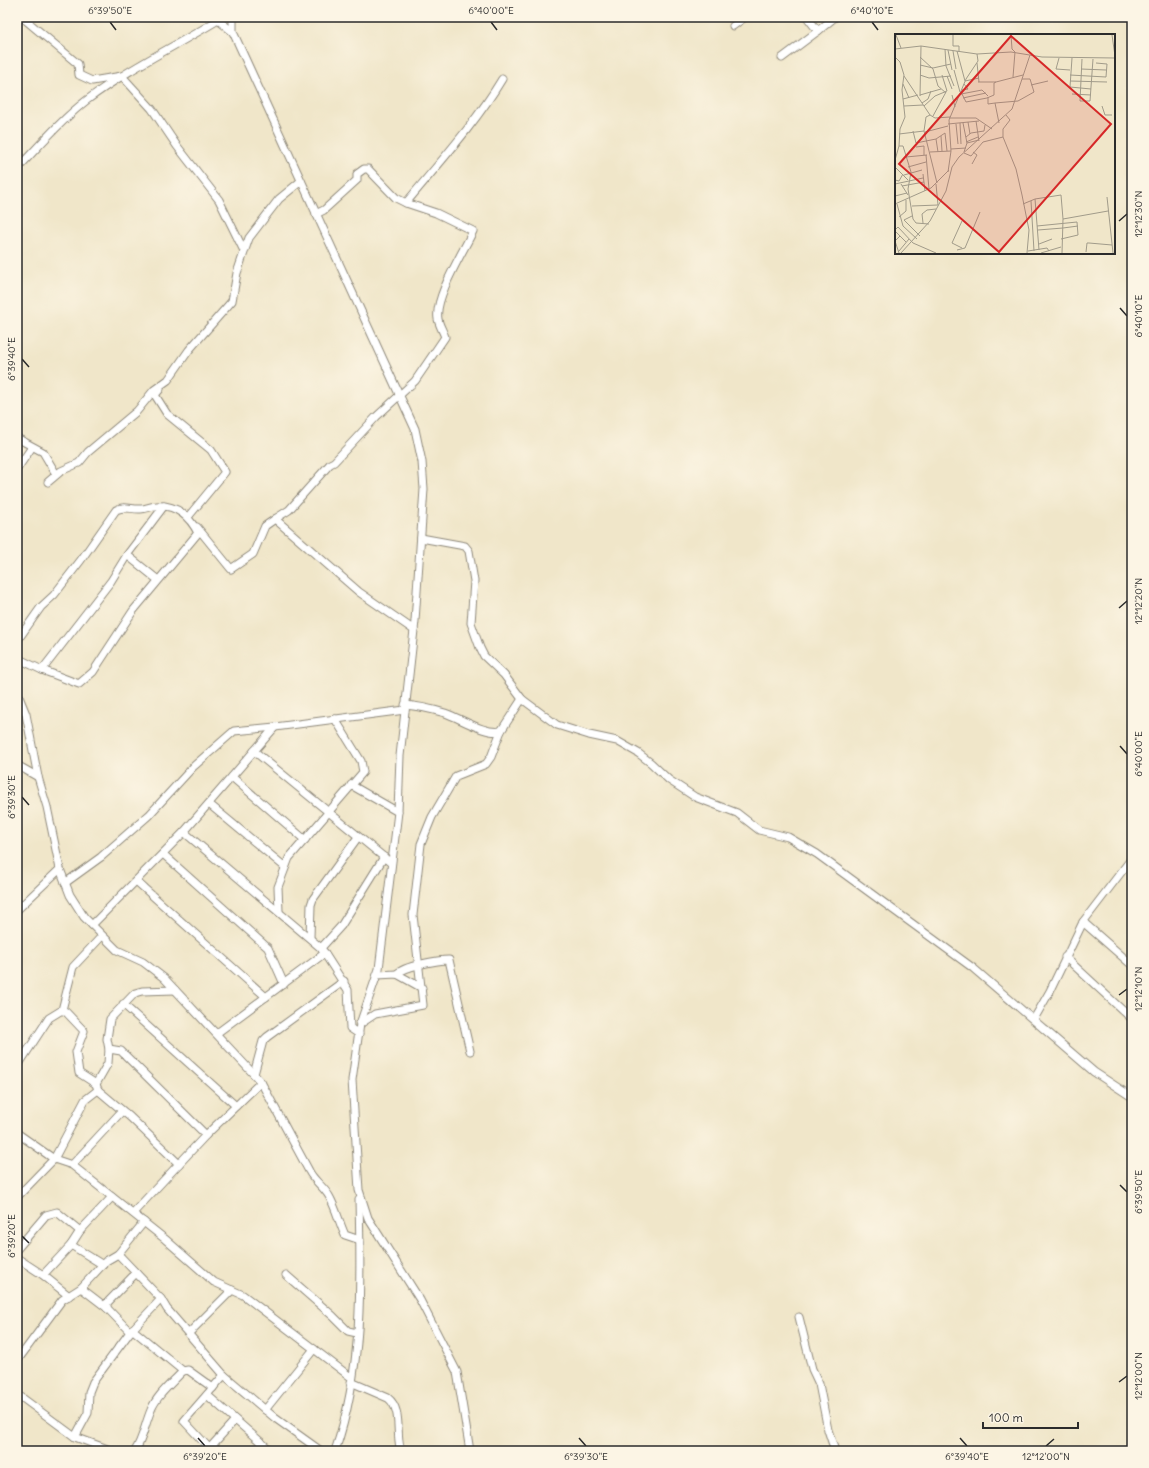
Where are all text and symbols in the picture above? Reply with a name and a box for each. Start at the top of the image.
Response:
text: 6°39'50"E [88,4,132,17]
text: 6°40'00"E [468,4,514,17]
text: 6°40'10"E [851,4,894,17]
inset map [895,34,1115,254]
text: 12°12'30"N [1132,191,1145,237]
text: 6°40'10"E [1132,294,1145,338]
text: 6°39'40"E [5,337,18,381]
text: 12°12'20"N [1132,578,1145,624]
text: 6°40'00"E [1132,731,1145,777]
text: 6°39'30"E [5,775,18,819]
text: 12°12'10"N [1132,966,1145,1012]
text: 6°39'50"E [1132,1170,1145,1214]
text: 6°39'20"E [5,1214,18,1258]
text: 12°12'00"N [1132,1352,1145,1400]
scale bar [983,1404,1078,1430]
text: 100 m [989,1410,1023,1425]
text: 6°39'20"E [183,1450,227,1463]
text: 6°39'30"E [564,1450,608,1463]
text: 6°39'40"E [945,1450,989,1463]
text: 12°12'00"N [1022,1450,1070,1463]

